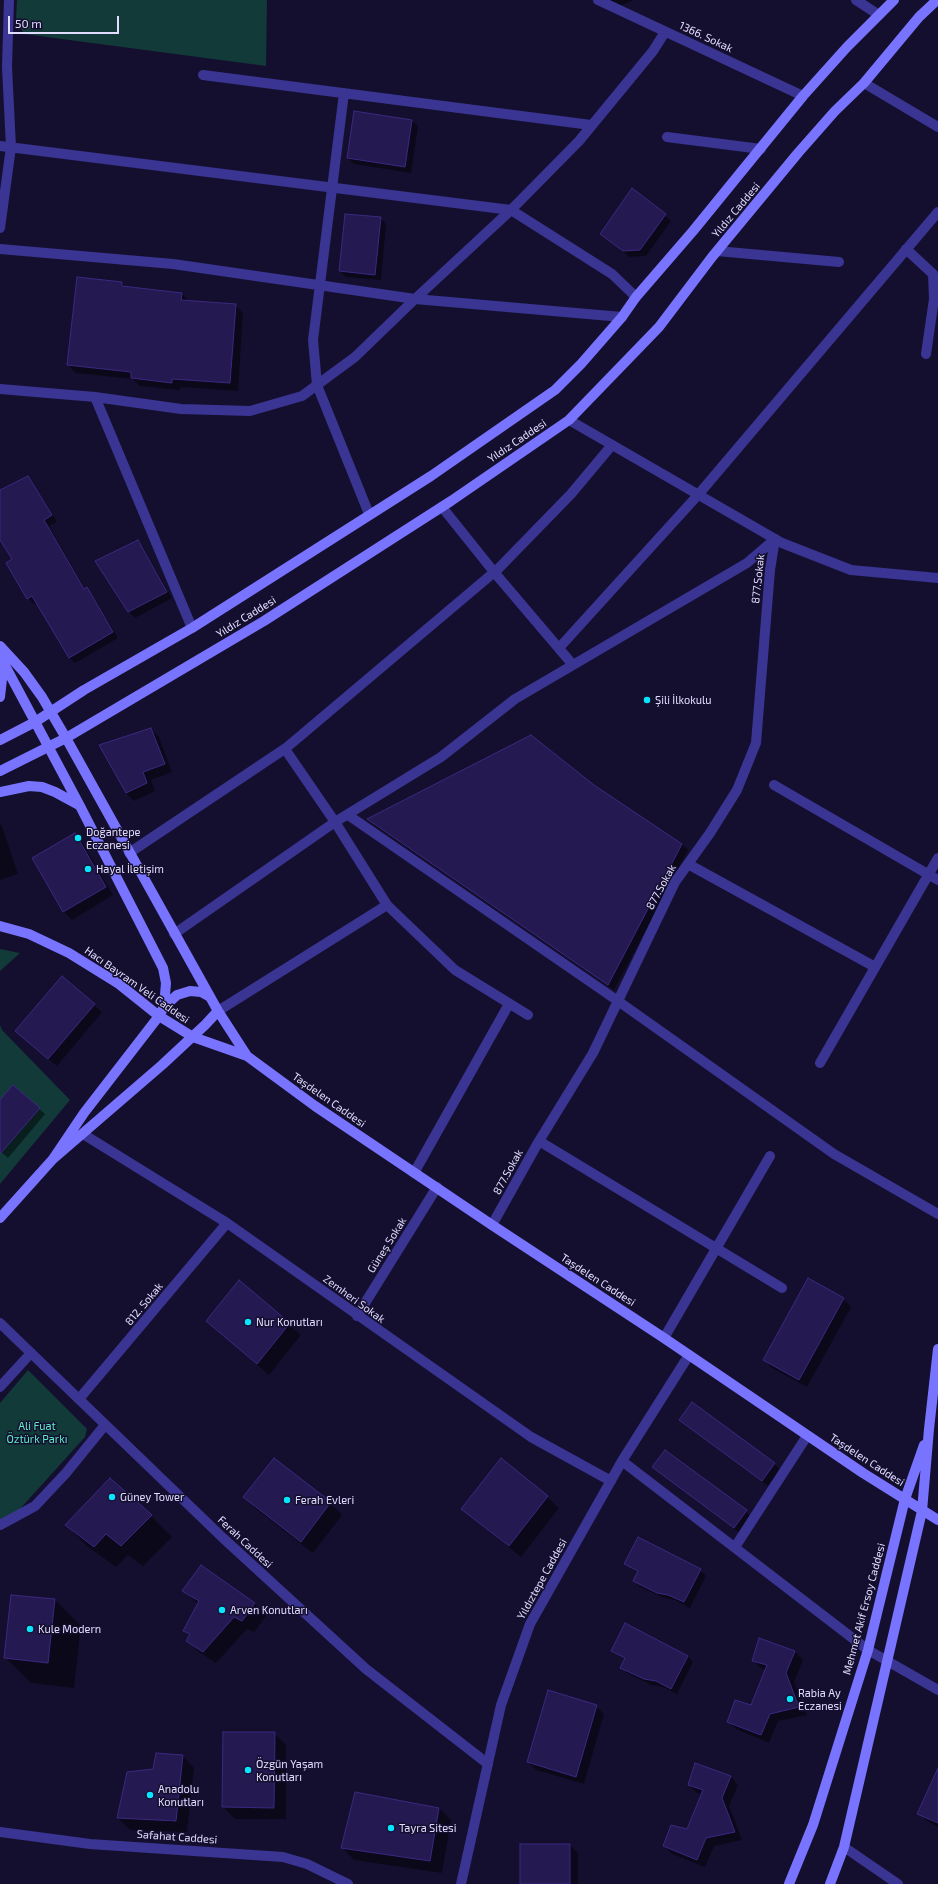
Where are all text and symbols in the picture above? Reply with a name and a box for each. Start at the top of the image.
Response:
scale bar [10,8,121,34]
text: 50 m [15,16,42,30]
street label: 1366. Sokak [677,19,735,55]
street label: Yıldız Caddesi [709,180,763,240]
street label: Yıldız Caddesi [485,417,549,465]
street label: 877.Sokak [749,554,767,604]
street label: Yıldız Caddesi [214,593,278,641]
place label: Şili İlkokulu [655,693,712,707]
marker: Şili İlkokulu [642,695,652,705]
place label: Doğantepe Eczanesi [86,825,140,851]
marker: Doğantepe Eczanesi [73,833,83,843]
place label: Hayal İletişim [96,862,164,876]
street label: 877.Sokak [643,862,679,912]
marker: Hayal İletişim [83,864,93,874]
street label: Hacı Bayram Veli Caddesi [82,944,192,1026]
street label: Taşdelen Caddesi [290,1070,368,1130]
street label: 877.Sokak [490,1147,526,1197]
street label: Güneş Sokak [365,1215,409,1275]
street label: Taşdelen Caddesi [558,1251,638,1309]
street label: Zemheri Sokak [320,1272,388,1326]
street label: 812. Sokak [122,1280,166,1328]
place label: Nur Konutları [256,1315,323,1329]
marker: Nur Konutları [243,1317,253,1327]
park label: Ali Fuat Öztürk Parkı [6,1419,68,1445]
street label: Taşdelen Caddesi [827,1431,907,1489]
place label: Güney Tower [120,1490,184,1504]
marker: Güney Tower [107,1492,117,1502]
place label: Ferah Evleri [295,1493,354,1507]
marker: Ferah Evleri [282,1495,292,1505]
street label: Ferah Caddesi [215,1513,275,1571]
street label: Yıldıztepe Caddesi [514,1536,570,1622]
street label: Mehmet Akif Ersoy Caddesi [840,1542,888,1676]
place label: Arven Konutları [230,1603,308,1617]
marker: Arven Konutları [217,1605,227,1615]
place label: Kule Modern [38,1622,101,1636]
marker: Kule Modern [25,1624,35,1634]
place label: Rabia Ay Eczanesi [798,1686,842,1712]
marker: Rabia Ay Eczanesi [785,1694,795,1704]
place label: Özgün Yaşam Konutları [256,1757,323,1783]
marker: Özgün Yaşam Konutları [243,1765,253,1775]
place label: Anadolu Konutları [158,1782,204,1808]
marker: Anadolu Konutları [145,1790,155,1800]
place label: Tayra Sitesi [399,1821,456,1835]
marker: Tayra Sitesi [386,1823,396,1833]
street label: Safahat Caddesi [136,1828,218,1846]

